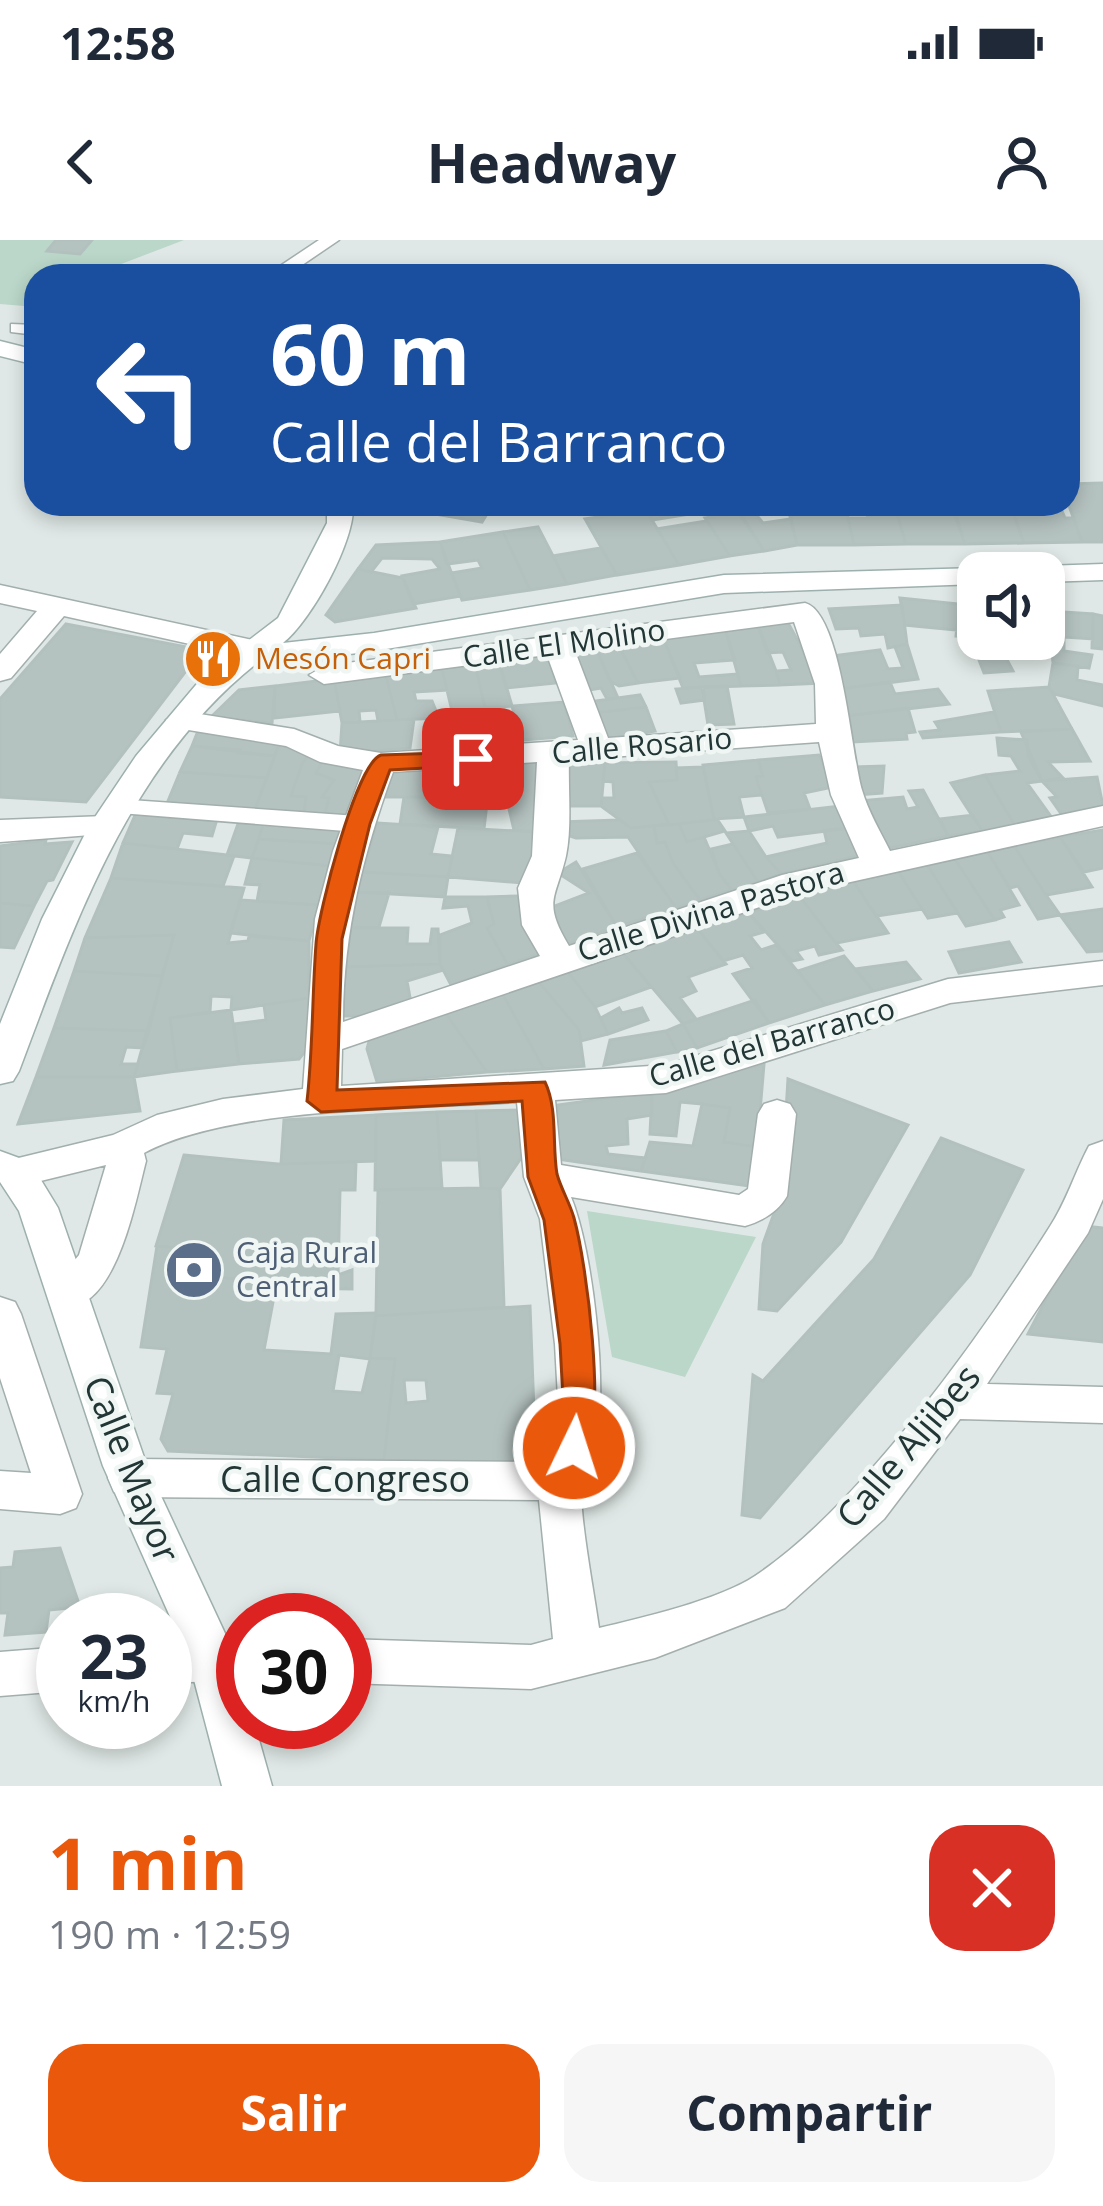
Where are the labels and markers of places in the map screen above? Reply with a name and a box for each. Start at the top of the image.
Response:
restaurant icon: Mesón Capri [182,628,244,690]
place label: Mesón Capri [255,637,431,678]
pin [422,708,524,810]
place label: Caja Rural Central [236,1231,377,1306]
bank icon: Caja Rural Central [163,1239,225,1301]

